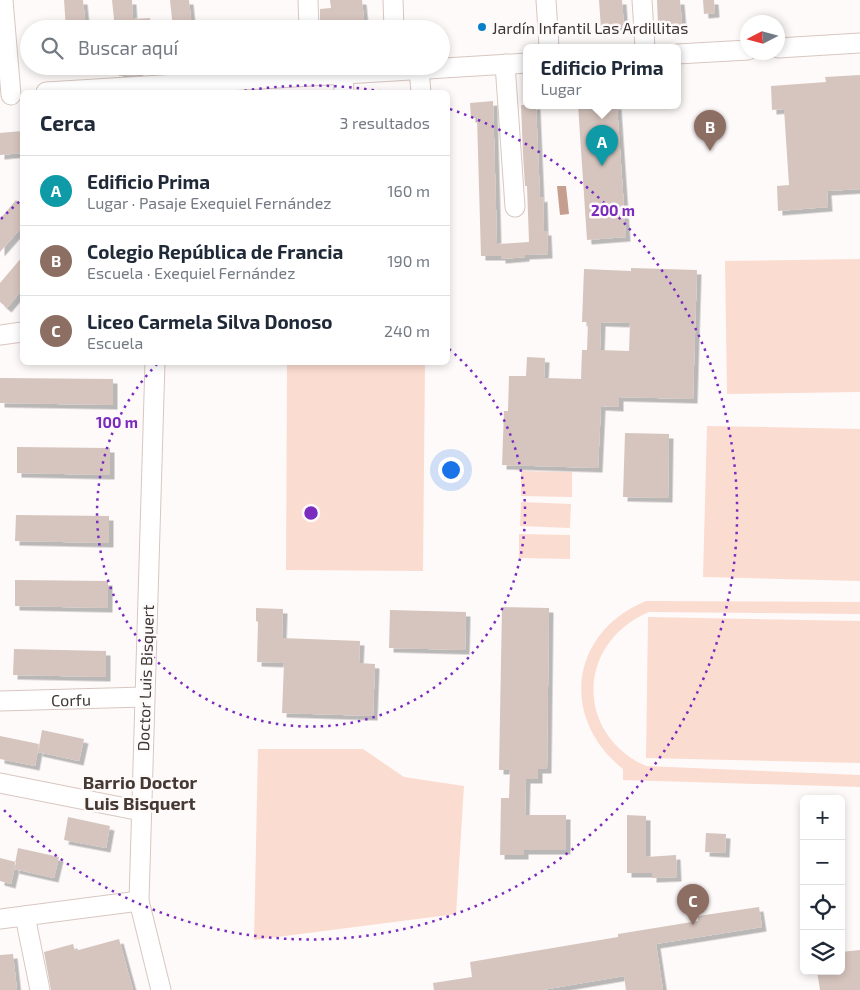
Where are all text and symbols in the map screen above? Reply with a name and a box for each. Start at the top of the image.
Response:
north arrow [740,15,785,60]
place label: Jardín Infantil Las Ardillitas [492,18,688,37]
search box [20,20,450,75]
marker: Jardín Infantil Las Ardillitas [476,21,488,33]
icon: search [38,34,66,62]
text: Buscar aquí [78,36,178,59]
popup [523,44,681,109]
text: Edificio Prima [540,56,664,79]
text: Lugar [540,79,582,98]
text: Cerca [40,110,96,135]
pin: B [694,110,726,151]
text: 3 resultados [340,113,430,132]
pin: A [586,125,618,166]
text: Edificio Prima [87,170,210,193]
text: A [51,181,61,200]
text: 160 m [387,181,430,200]
text: Lugar · Pasaje Exequiel Fernández [87,193,331,212]
text: 200 m [591,201,635,219]
text: Colegio República de Francia [87,240,343,263]
text: B [51,251,61,270]
text: 190 m [387,251,430,270]
text: Escuela · Exequiel Fernández [87,263,295,282]
text: Liceo Carmela Silva Donoso [87,310,333,333]
text: C [51,321,61,340]
text: 240 m [384,321,430,340]
text: Escuela [87,333,143,352]
text: 100 m [96,413,138,431]
your location [438,457,464,483]
centre of rings [302,504,320,522]
street label: Doctor Luis Bisquert [133,604,157,752]
street label: Corfu [51,689,91,709]
district label: Barrio Doctor Luis Bisquert [83,771,198,814]
map controls [800,795,845,975]
button: + [800,795,845,840]
button: − [800,840,845,885]
pin: C [677,884,709,925]
button: locate [800,885,845,930]
button: layers [800,930,845,975]

